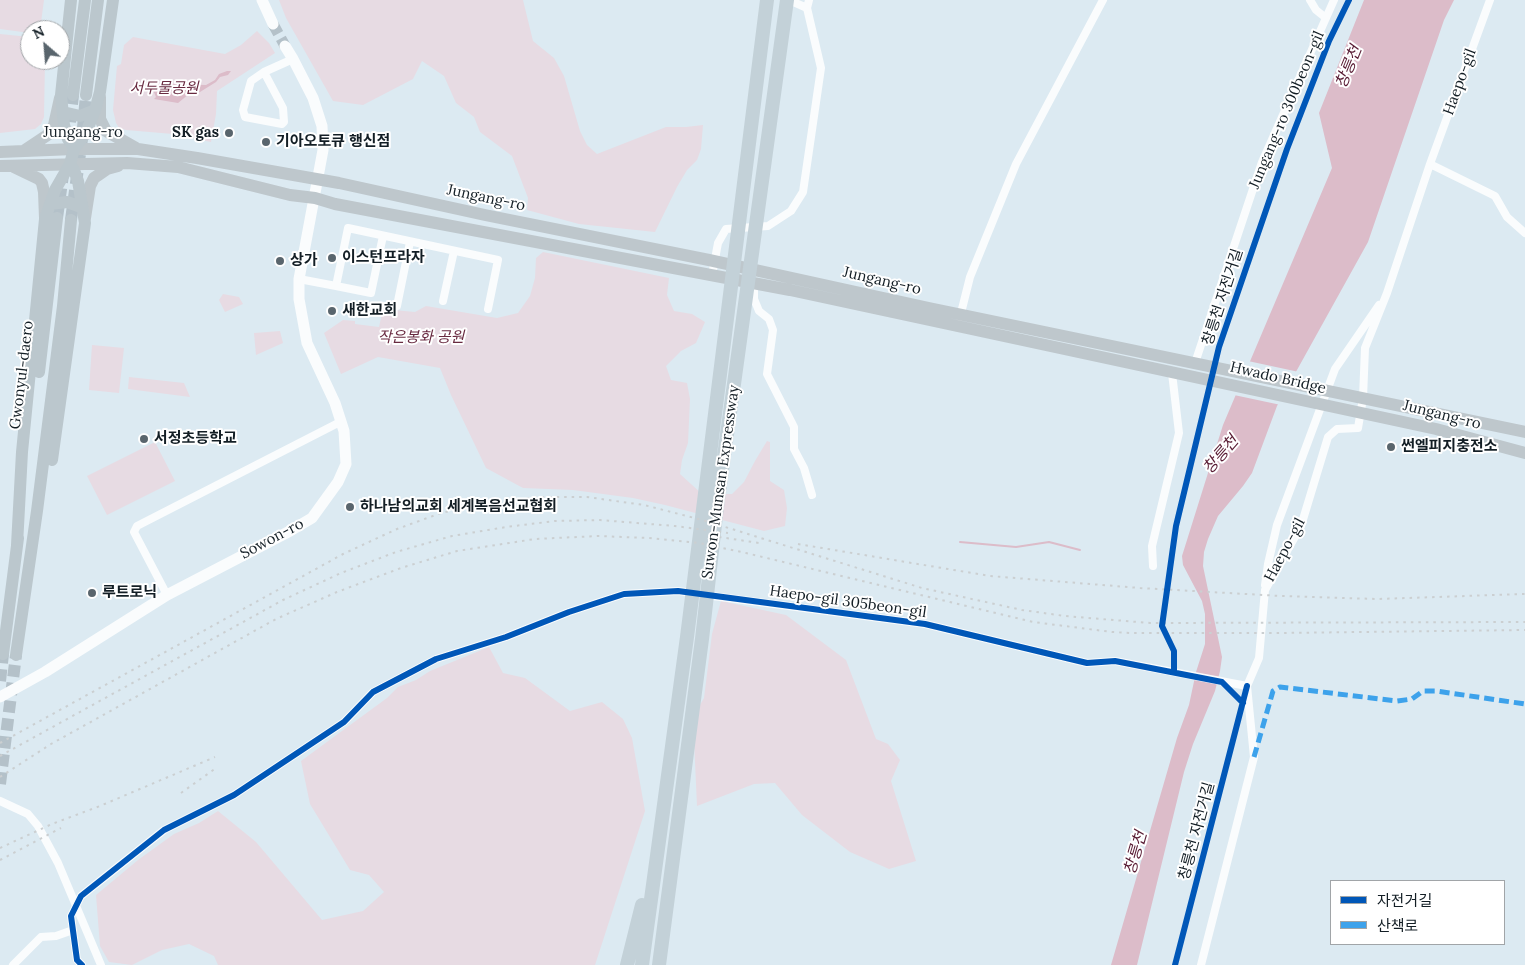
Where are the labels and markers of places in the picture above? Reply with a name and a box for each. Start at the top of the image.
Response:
place label: SK gas [172,124,219,142]
marker: SK gas [223,127,235,139]
place label: 기아오토큐 행신점 [276,133,390,151]
marker: 기아오토큐 행신점 [260,136,272,148]
place label: 이스턴프라자 [342,249,425,267]
place label: 상가 [290,252,318,270]
marker: 이스턴프라자 [326,252,338,264]
marker: 상가 [274,255,286,267]
place label: 새한교회 [342,302,397,320]
marker: 새한교회 [326,305,338,317]
place label: 서정초등학교 [154,430,237,448]
marker: 서정초등학교 [138,433,150,445]
place label: 썬엘피지충전소 [1401,438,1498,456]
marker: 썬엘피지충전소 [1385,441,1397,453]
place label: 하나남의교회 세계복음선교협회 [360,498,557,516]
marker: 하나남의교회 세계복음선교협회 [344,501,356,513]
place label: 루트로닉 [102,584,157,602]
marker: 루트로닉 [86,587,98,599]

